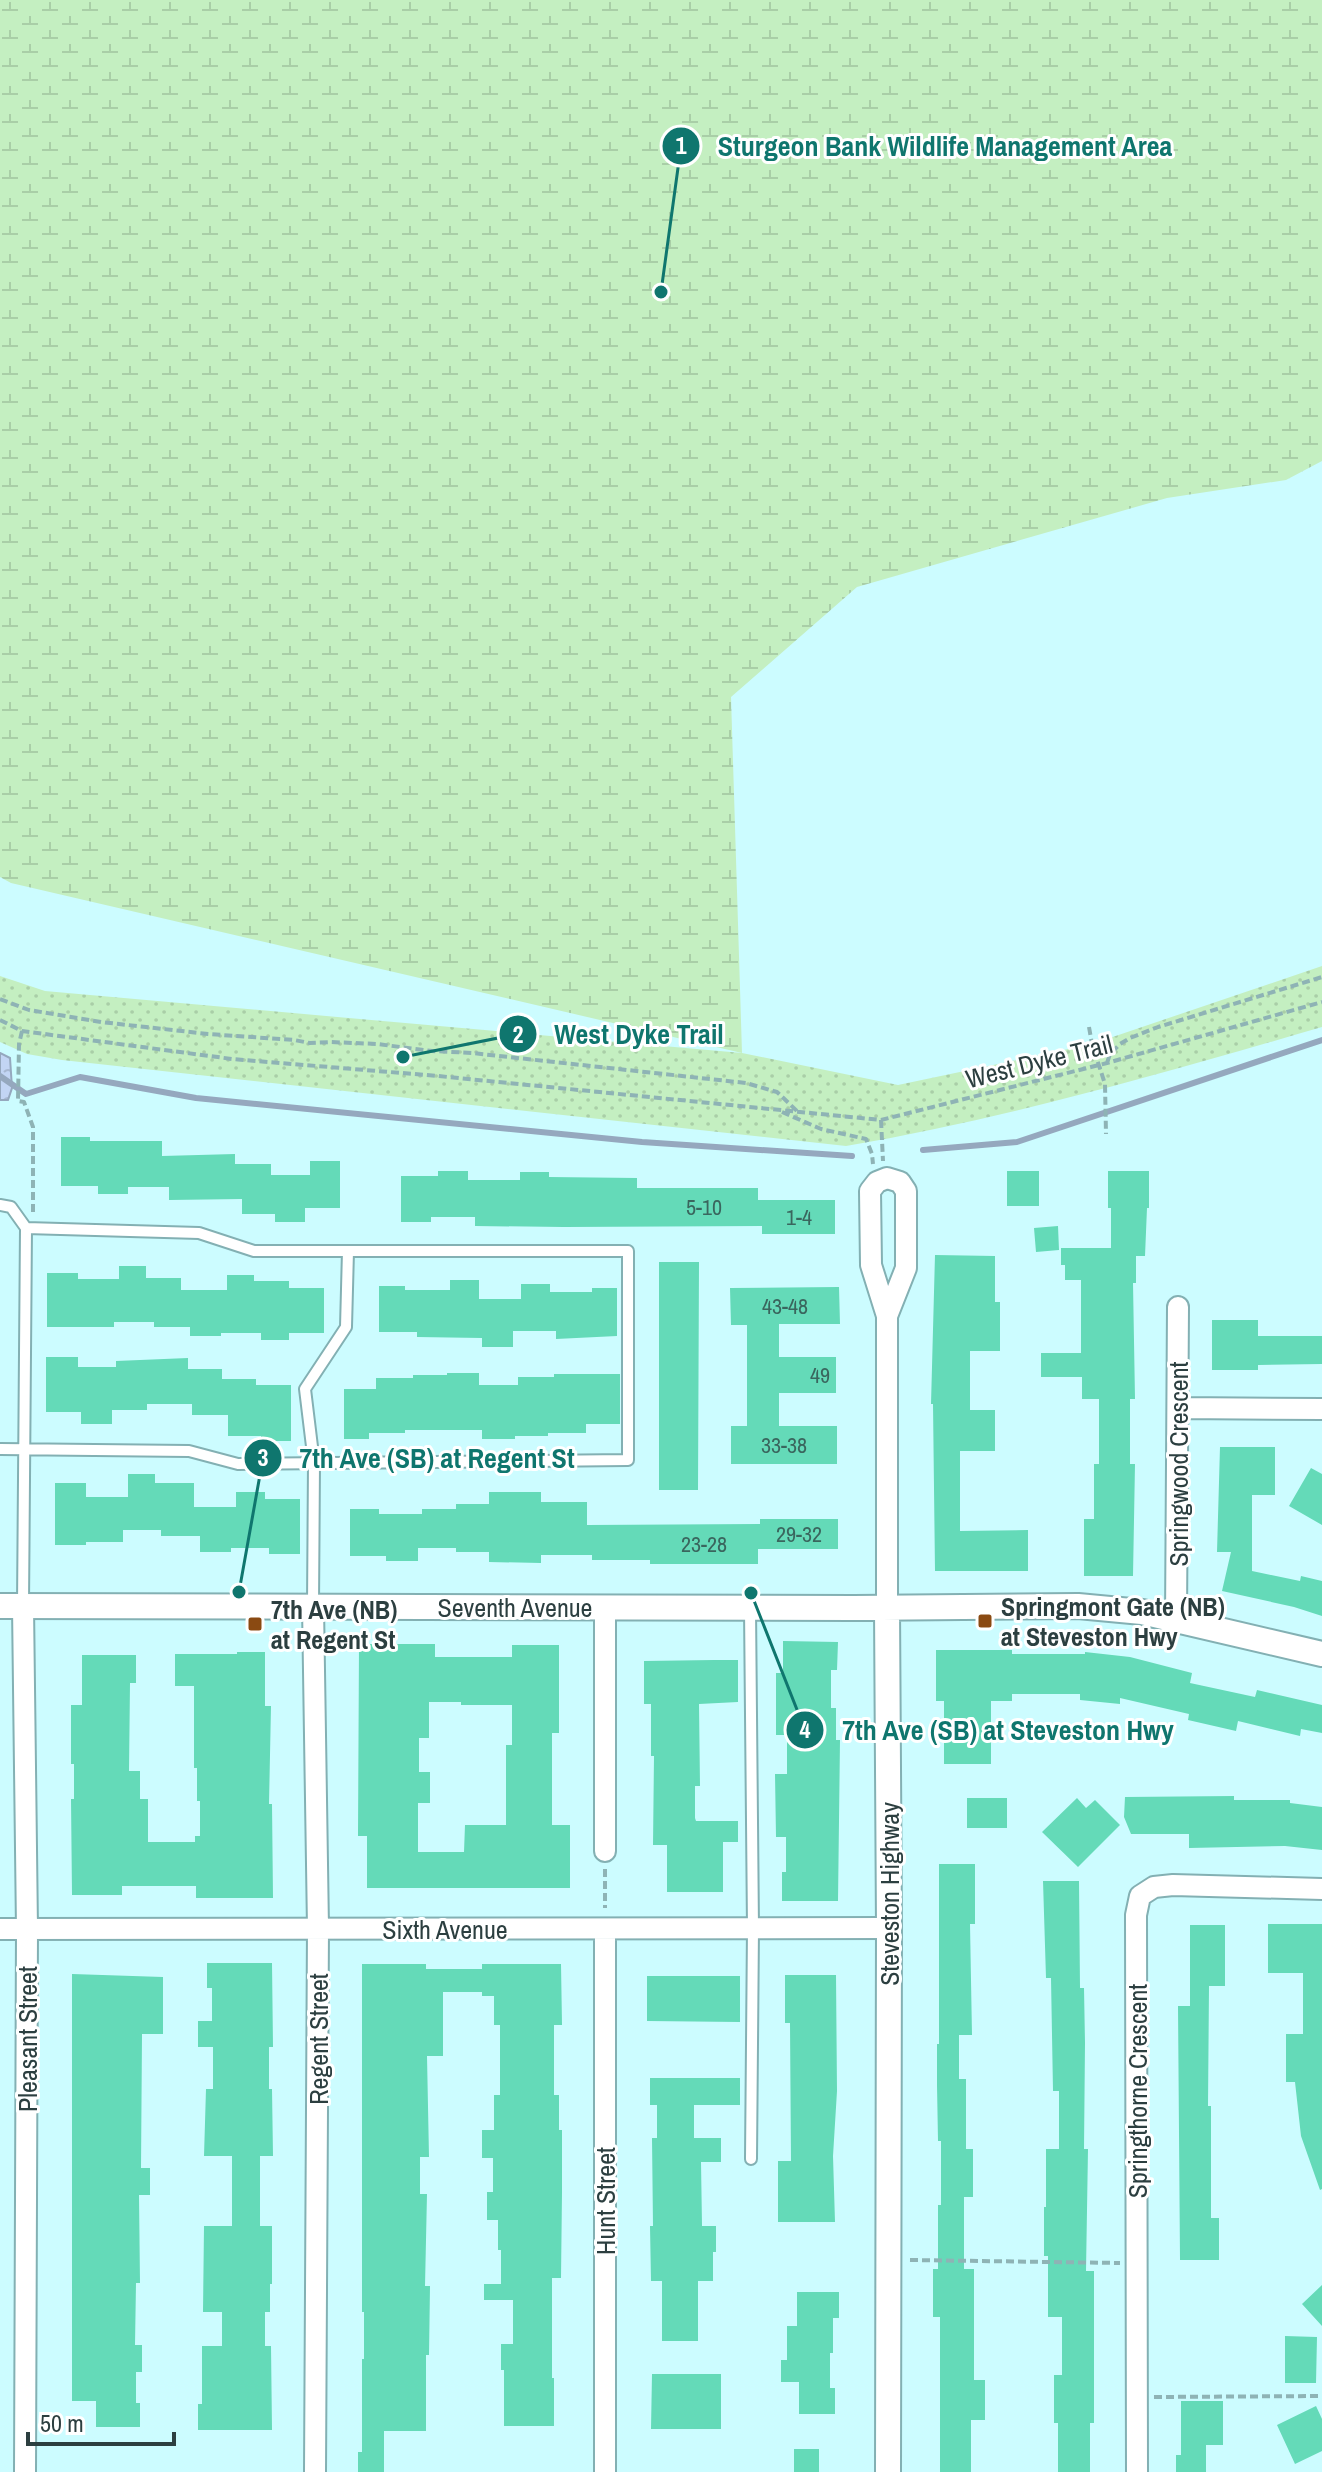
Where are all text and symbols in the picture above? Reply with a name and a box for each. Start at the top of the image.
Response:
callout: Sturgeon Bank Wildlife Management Area [661,120,1188,172]
text: Sturgeon Bank Wildlife Management Area [718,127,1172,165]
text: 1 [676,129,687,161]
callout: West Dyke Trail [498,1008,739,1060]
text: West Dyke Trail [554,1015,724,1053]
text: 2 [513,1018,524,1050]
street label: West Dyke Trail [962,1026,1116,1096]
house number: 5-10 [686,1192,722,1222]
house number: 1-4 [786,1202,812,1232]
house number: 43-48 [762,1291,808,1321]
house number: 49 [810,1360,830,1390]
street label: Springwood Crescent [1161,1361,1196,1567]
house number: 33-38 [761,1430,807,1460]
callout: 7th Ave (SB) at Regent St [243,1432,591,1484]
text: 7th Ave (SB) at Regent St [299,1439,575,1477]
text: 3 [258,1441,269,1473]
house number: 29-32 [776,1519,822,1549]
house number: 23-28 [681,1529,727,1559]
place label: Springmont Gate (NB) at Steveston Hwy [1001,1589,1225,1654]
street label: Seventh Avenue [438,1590,592,1625]
place label: 7th Ave (NB) at Regent St [271,1592,397,1657]
marker: Springmont Gate (NB) at Steveston Hwy [976,1612,994,1630]
marker: 7th Ave (NB) at Regent St [246,1615,264,1633]
callout: 7th Ave (SB) at Steveston Hwy [785,1704,1190,1756]
text: 7th Ave (SB) at Steveston Hwy [842,1711,1174,1749]
text: 4 [800,1713,811,1745]
street label: Steveston Highway [872,1802,907,1986]
street label: Sixth Avenue [382,1912,508,1947]
street label: Pleasant Street [10,1966,45,2112]
street label: Regent Street [301,1973,336,2105]
street label: Springthorne Crescent [1120,1984,1155,2198]
street label: Hunt Street [588,2147,623,2255]
scale bar [28,2396,174,2446]
text: 50 m [40,2407,84,2439]

